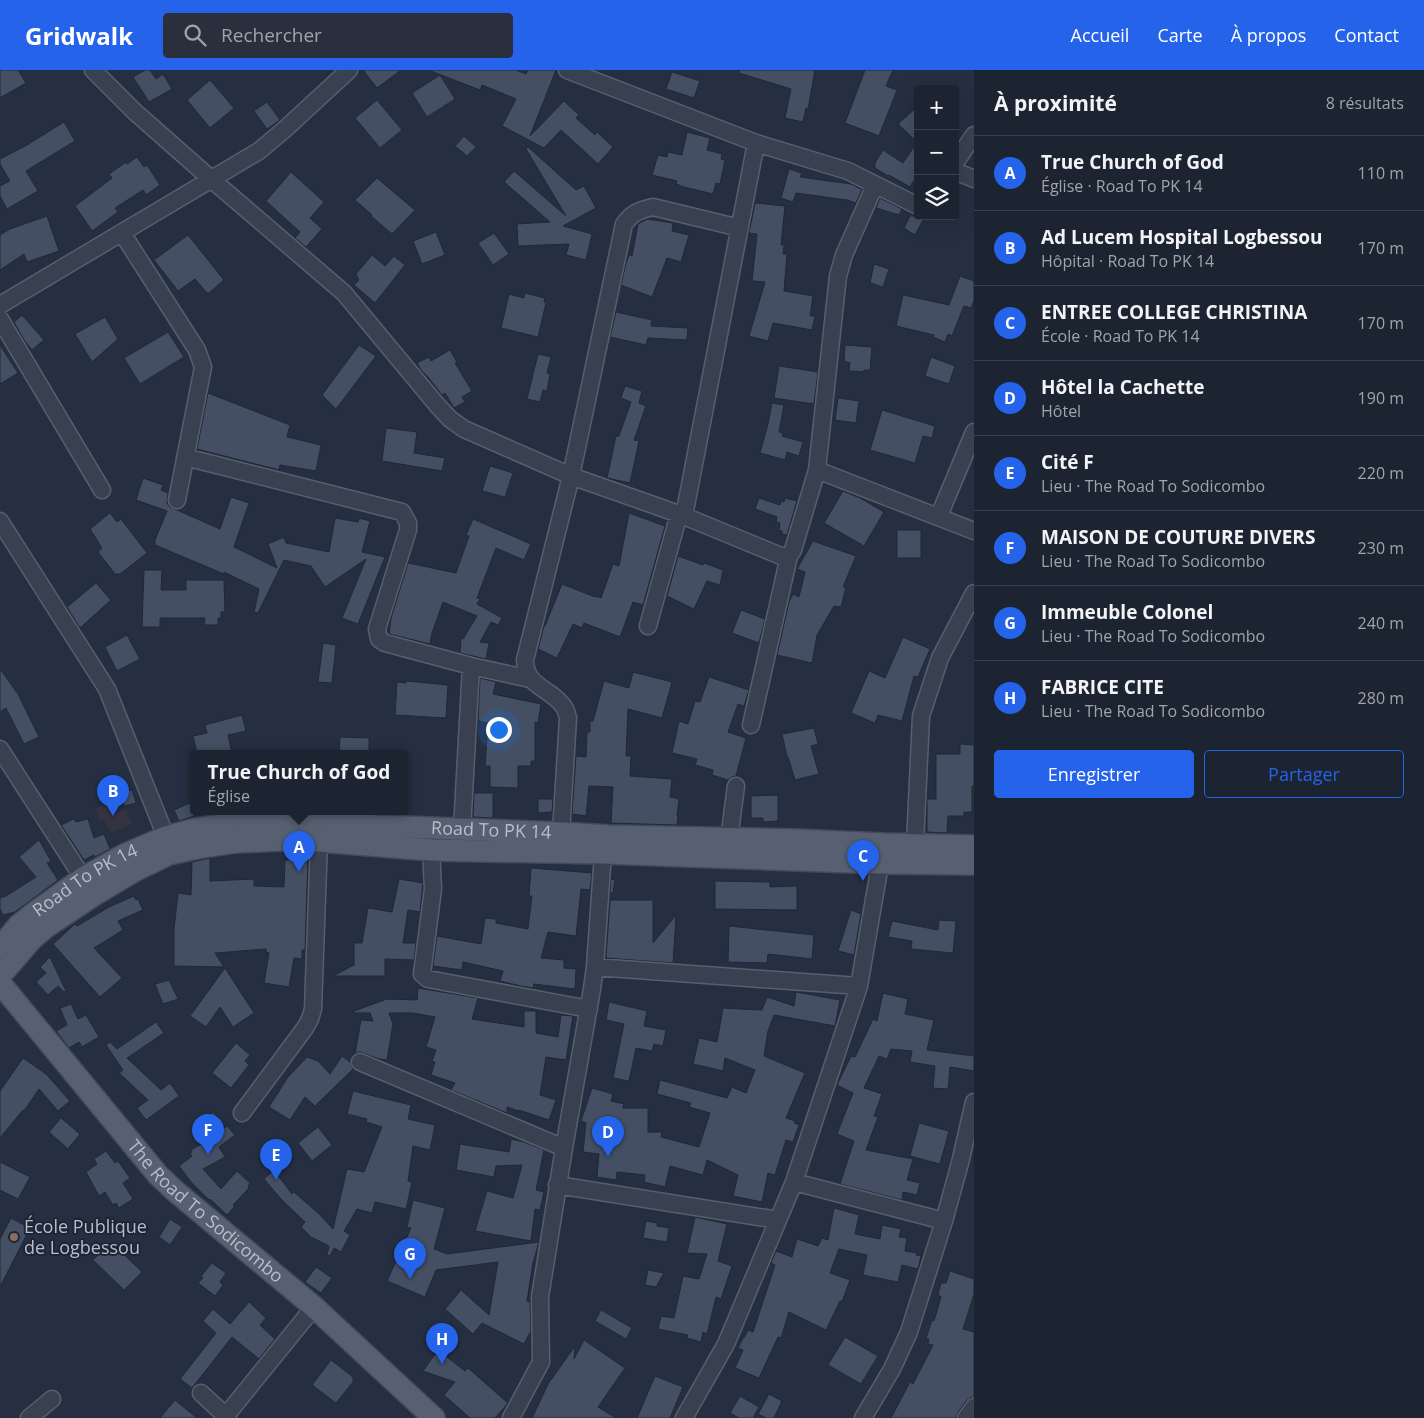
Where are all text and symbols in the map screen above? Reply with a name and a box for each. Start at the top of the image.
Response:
search box [163,13,513,58]
text: Gridwalk [25,19,133,52]
icon: search [181,21,209,49]
text: Rechercher [221,22,322,48]
text: Accueil [1071,23,1129,47]
text: Carte [1157,23,1203,47]
text: À propos [1231,23,1306,47]
text: Contact [1334,23,1399,47]
map controls [914,85,959,220]
button: + [914,85,959,130]
text: À proximité [994,89,1117,117]
text: 8 résultats [1326,92,1404,114]
button: − [914,130,959,175]
text: True Church of God [1041,149,1224,175]
text: A [1004,162,1016,184]
text: 110 m [1358,162,1404,184]
button: layers [914,175,959,220]
text: Église · Road To PK 14 [1041,175,1203,197]
text: Ad Lucem Hospital Logbessou [1041,224,1323,250]
text: B [1005,237,1015,259]
text: 170 m [1358,237,1404,259]
text: Hôpital · Road To PK 14 [1041,250,1214,272]
text: ENTREE COLLEGE CHRISTINA [1041,299,1307,325]
text: C [1005,312,1015,334]
text: 170 m [1358,312,1404,334]
text: École · Road To PK 14 [1041,325,1200,347]
text: Hôtel la Cachette [1041,374,1205,400]
text: D [1004,387,1016,409]
text: 190 m [1358,387,1404,409]
text: Hôtel [1041,400,1081,422]
text: Cité F [1041,449,1094,475]
text: E [1006,462,1014,484]
text: 220 m [1358,462,1404,484]
text: Lieu · The Road To Sodicombo [1041,475,1265,497]
text: MAISON DE COUTURE DIVERS [1041,524,1315,550]
text: F [1006,537,1014,559]
text: 230 m [1358,537,1404,559]
text: Lieu · The Road To Sodicombo [1041,550,1265,572]
text: Immeuble Colonel [1041,599,1213,625]
text: G [1004,612,1016,634]
text: 240 m [1358,612,1404,634]
text: Lieu · The Road To Sodicombo [1041,625,1265,647]
text: FABRICE CITE [1041,674,1164,700]
text: H [1004,687,1016,709]
text: 280 m [1358,687,1404,709]
text: Lieu · The Road To Sodicombo [1041,700,1265,722]
your location [486,717,512,743]
popup [190,750,408,815]
button: Enregistrer [994,750,1194,798]
button: Partager [1204,750,1404,798]
text: True Church of God [208,759,390,785]
pin: B [97,775,129,816]
text: Église [208,785,250,807]
street label: Road To PK 14 [431,815,552,844]
pin: A [283,831,315,872]
street label: Road To PK 14 [27,837,141,921]
pin: C [847,840,879,881]
pin: F [192,1114,224,1155]
pin: D [592,1116,624,1157]
street label: The Road To Sodicombo [123,1134,289,1288]
pin: E [260,1139,292,1180]
place label: École Publique de Logbessou [24,1214,147,1259]
marker: École Publique de Logbessou [8,1231,20,1243]
pin: G [394,1238,426,1279]
pin: H [426,1323,458,1364]

